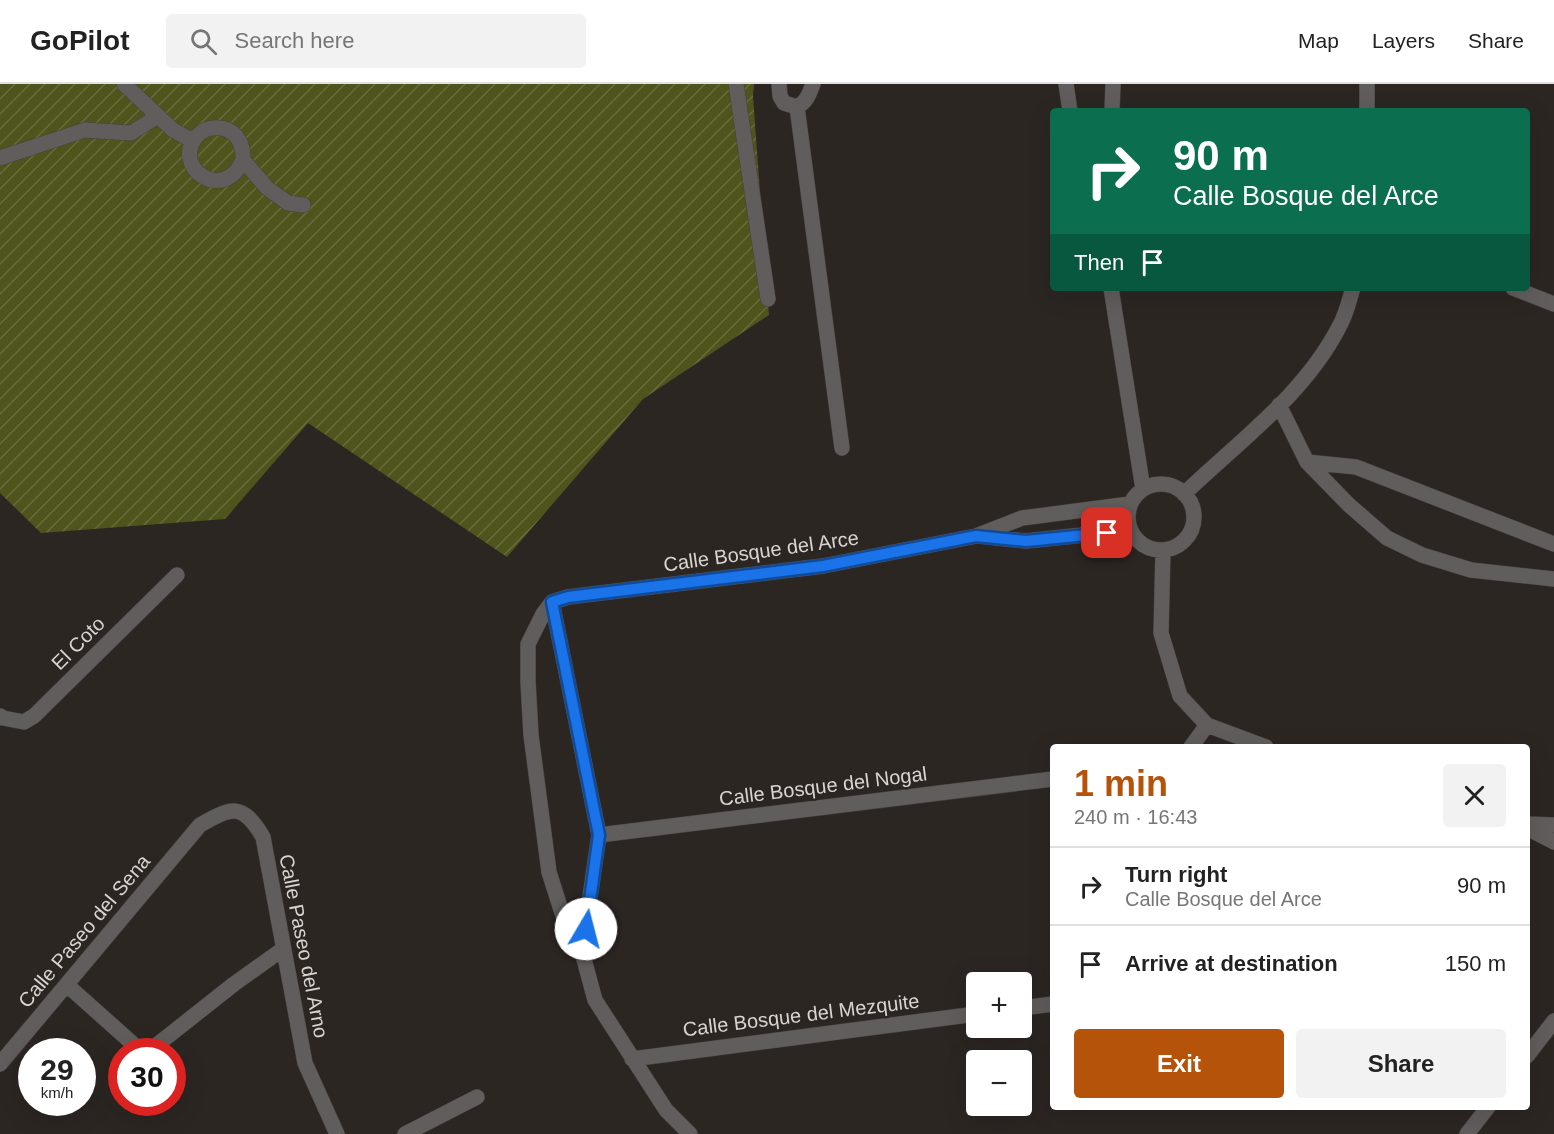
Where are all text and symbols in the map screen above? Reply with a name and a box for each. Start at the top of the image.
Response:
search box [166,14,586,68]
text: GoPilot [30,25,130,56]
icon: search [187,25,220,58]
text: Search here [235,28,354,53]
text: Map [1298,29,1339,52]
text: Layers [1372,29,1435,52]
text: Share [1468,29,1524,52]
icon: right [1074,132,1152,210]
text: 90 m [1173,132,1269,179]
text: Calle Bosque del Arce [1173,181,1439,211]
icon: arrive [1136,246,1169,279]
text: Then [1074,250,1124,275]
pin [1081,507,1132,558]
icon: arrive [1090,516,1123,549]
street label: Calle Bosque del Arce [662,526,860,576]
street label: El Coto [47,612,109,674]
street label: Calle Bosque del Nogal [718,762,928,810]
text: 1 min [1074,763,1168,804]
button: close [1443,764,1506,827]
text: 240 m · 16:43 [1074,806,1197,828]
street label: Calle Paseo del Sena [14,850,155,1012]
street label: Calle Paseo del Arno [275,852,333,1040]
text: Turn right [1125,862,1227,887]
icon: right [1074,870,1107,903]
text: 90 m [1457,873,1506,898]
text: Calle Bosque del Arce [1125,888,1322,910]
position arrow [554,897,618,961]
icon: arrive [1074,948,1107,981]
text: Arrive at destination [1125,951,1338,976]
text: 150 m [1445,951,1506,976]
map controls [966,972,1032,1116]
button: + [966,972,1032,1038]
street label: Calle Bosque del Mezquite [682,990,920,1040]
button: Exit [1074,1029,1284,1098]
button: Share [1296,1029,1506,1098]
speed limit sign: 30 [108,1038,186,1116]
button: − [966,1050,1032,1116]
text: 29 [40,1053,74,1086]
text: km/h [41,1084,73,1101]

